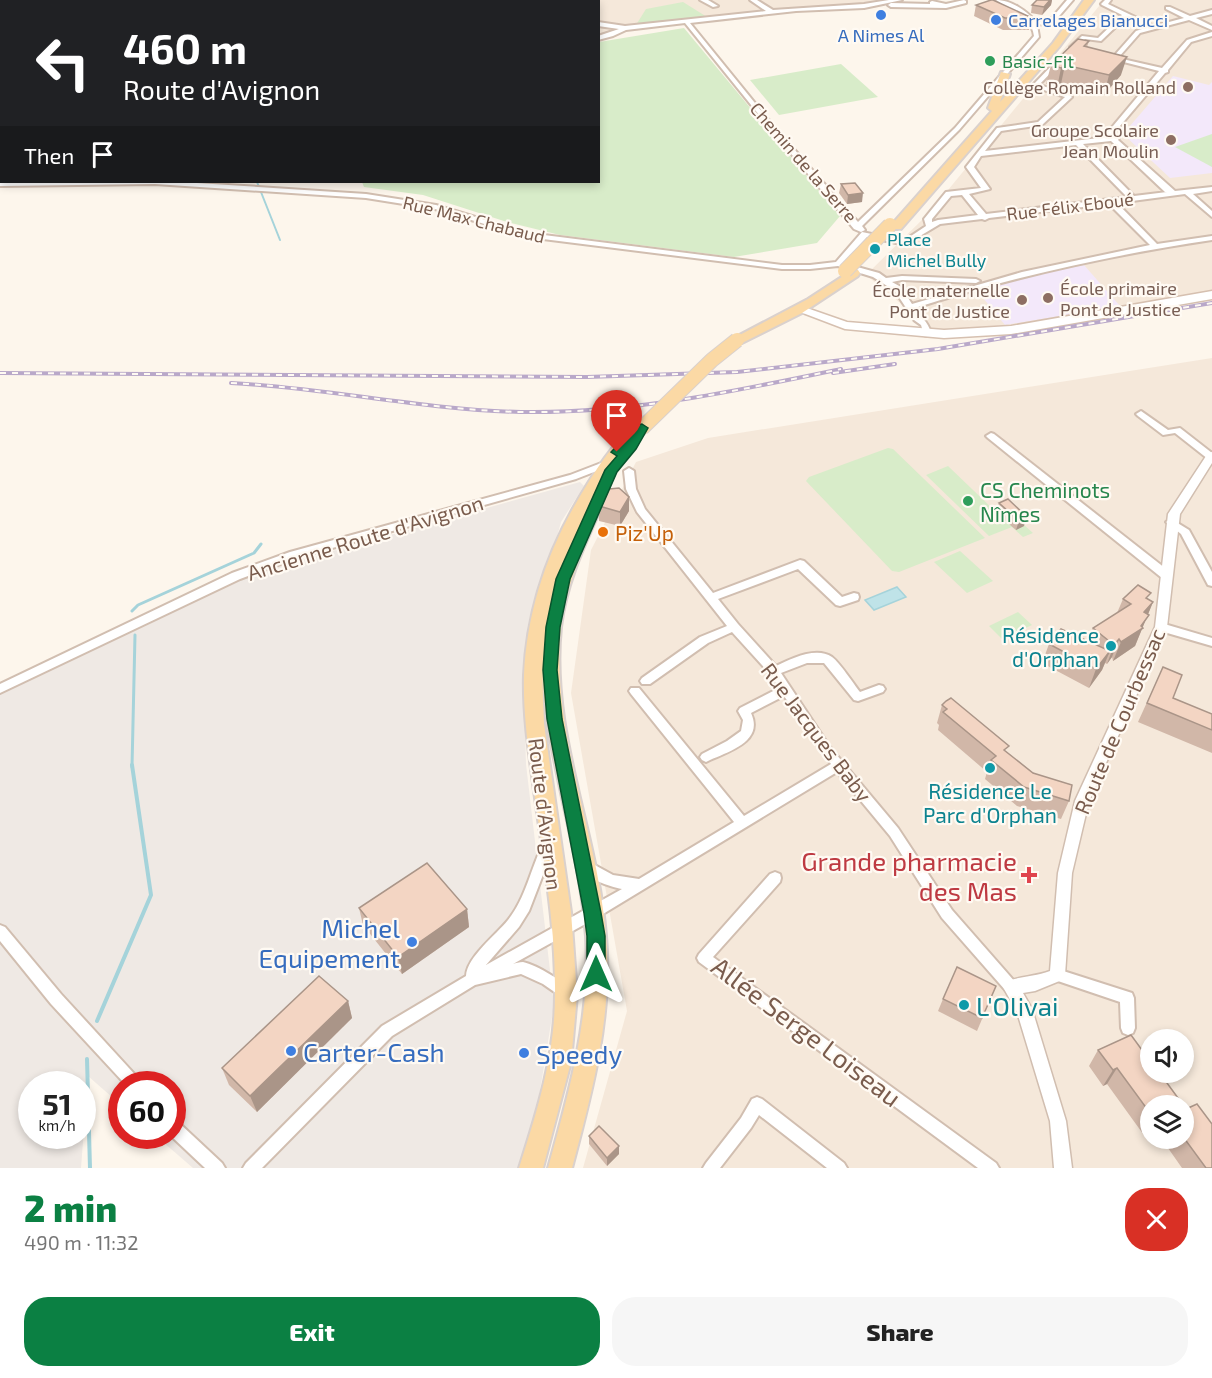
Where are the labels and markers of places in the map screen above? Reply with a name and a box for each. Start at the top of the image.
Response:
marker: A Nimes Al [874,8,888,22]
place label: Carrelages Bianucci [1008,9,1168,31]
marker: Carrelages Bianucci [989,13,1003,27]
place label: A Nimes Al [838,24,925,46]
place label: Basic-Fit [1002,50,1074,72]
marker: Basic-Fit [983,54,997,68]
place label: Collège Romain Rolland [983,76,1176,98]
marker: Collège Romain Rolland [1181,80,1195,94]
place label: Groupe Scolaire Jean Moulin [1031,119,1159,162]
marker: Groupe Scolaire Jean Moulin [1164,133,1178,147]
place label: Place Michel Bully [887,228,987,271]
marker: Place Michel Bully [868,242,882,256]
place label: École primaire Pont de Justice [1060,277,1181,320]
place label: École maternelle Pont de Justice [872,279,1010,322]
marker: École primaire Pont de Justice [1041,291,1055,305]
marker: École maternelle Pont de Justice [1015,293,1029,307]
pin [591,390,642,452]
place label: CS Cheminots Nîmes [980,477,1110,526]
marker: CS Cheminots Nîmes [961,494,975,508]
place label: Piz'Up [615,520,674,545]
marker: Piz'Up [596,525,610,539]
place label: Résidence d'Orphan [1002,622,1099,671]
marker: Résidence d'Orphan [1104,639,1118,653]
marker: Résidence Le Parc d'Orphan [983,761,997,775]
place label: Résidence Le Parc d'Orphan [923,778,1057,827]
place label: Grande pharmacie des Mas [801,845,1017,906]
marker: Grande pharmacie des Mas [1022,868,1036,882]
place label: Michel Equipement [259,912,400,973]
marker: Michel Equipement [405,935,419,949]
place label: L'Olivai [976,990,1058,1021]
marker: L'Olivai [957,998,971,1012]
place label: Carter-Cash [303,1036,445,1067]
place label: Speedy [536,1038,622,1069]
marker: Carter-Cash [284,1044,298,1058]
marker: Speedy [517,1046,531,1060]

